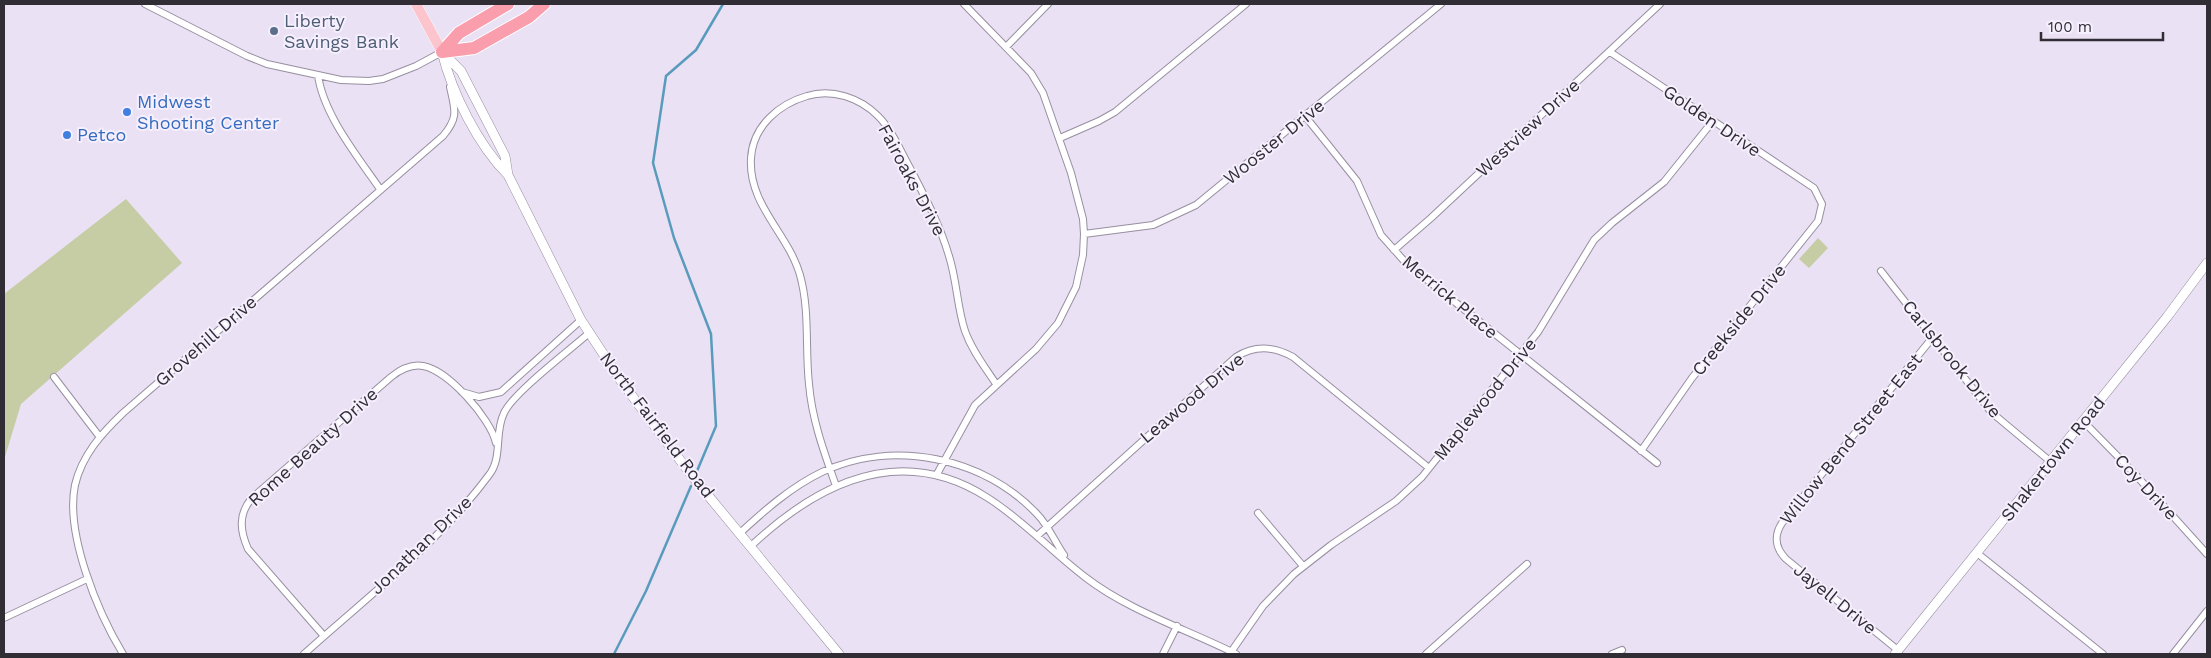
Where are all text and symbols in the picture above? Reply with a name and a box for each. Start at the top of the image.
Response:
place label: Liberty Savings Bank [284,10,399,52]
scale bar [2041,10,2164,42]
text: 100 m [2048,18,2092,36]
marker: Liberty Savings Bank [268,25,280,37]
street label: Westview Drive [1472,74,1584,181]
street label: Golden Drive [1660,80,1765,161]
place label: Midwest Shooting Center [137,91,279,133]
street label: Wooster Drive [1219,95,1328,189]
marker: Midwest Shooting Center [121,106,133,118]
street label: Fairoaks Drive [874,120,951,239]
place label: Petco [77,124,126,145]
marker: Petco [61,129,73,141]
street label: Merrick Place [1398,251,1502,343]
street label: Creekside Drive [1687,260,1790,380]
street label: Grovehill Drive [151,291,261,390]
street label: Carlsbrook Drive [1898,296,2006,422]
street label: Maplewood Drive [1429,333,1540,464]
street label: North Fairfield Road [596,348,719,502]
street label: Leawood Drive [1135,348,1248,447]
street label: Willow Bend Street East [1775,349,1926,529]
street label: Rome Beauty Drive [244,383,382,510]
street label: Shakertown Road [1996,392,2109,525]
street label: Coy Drive [2111,449,2182,524]
street label: Jonathan Drive [366,491,476,598]
street label: Jayell Drive [1790,559,1881,638]

